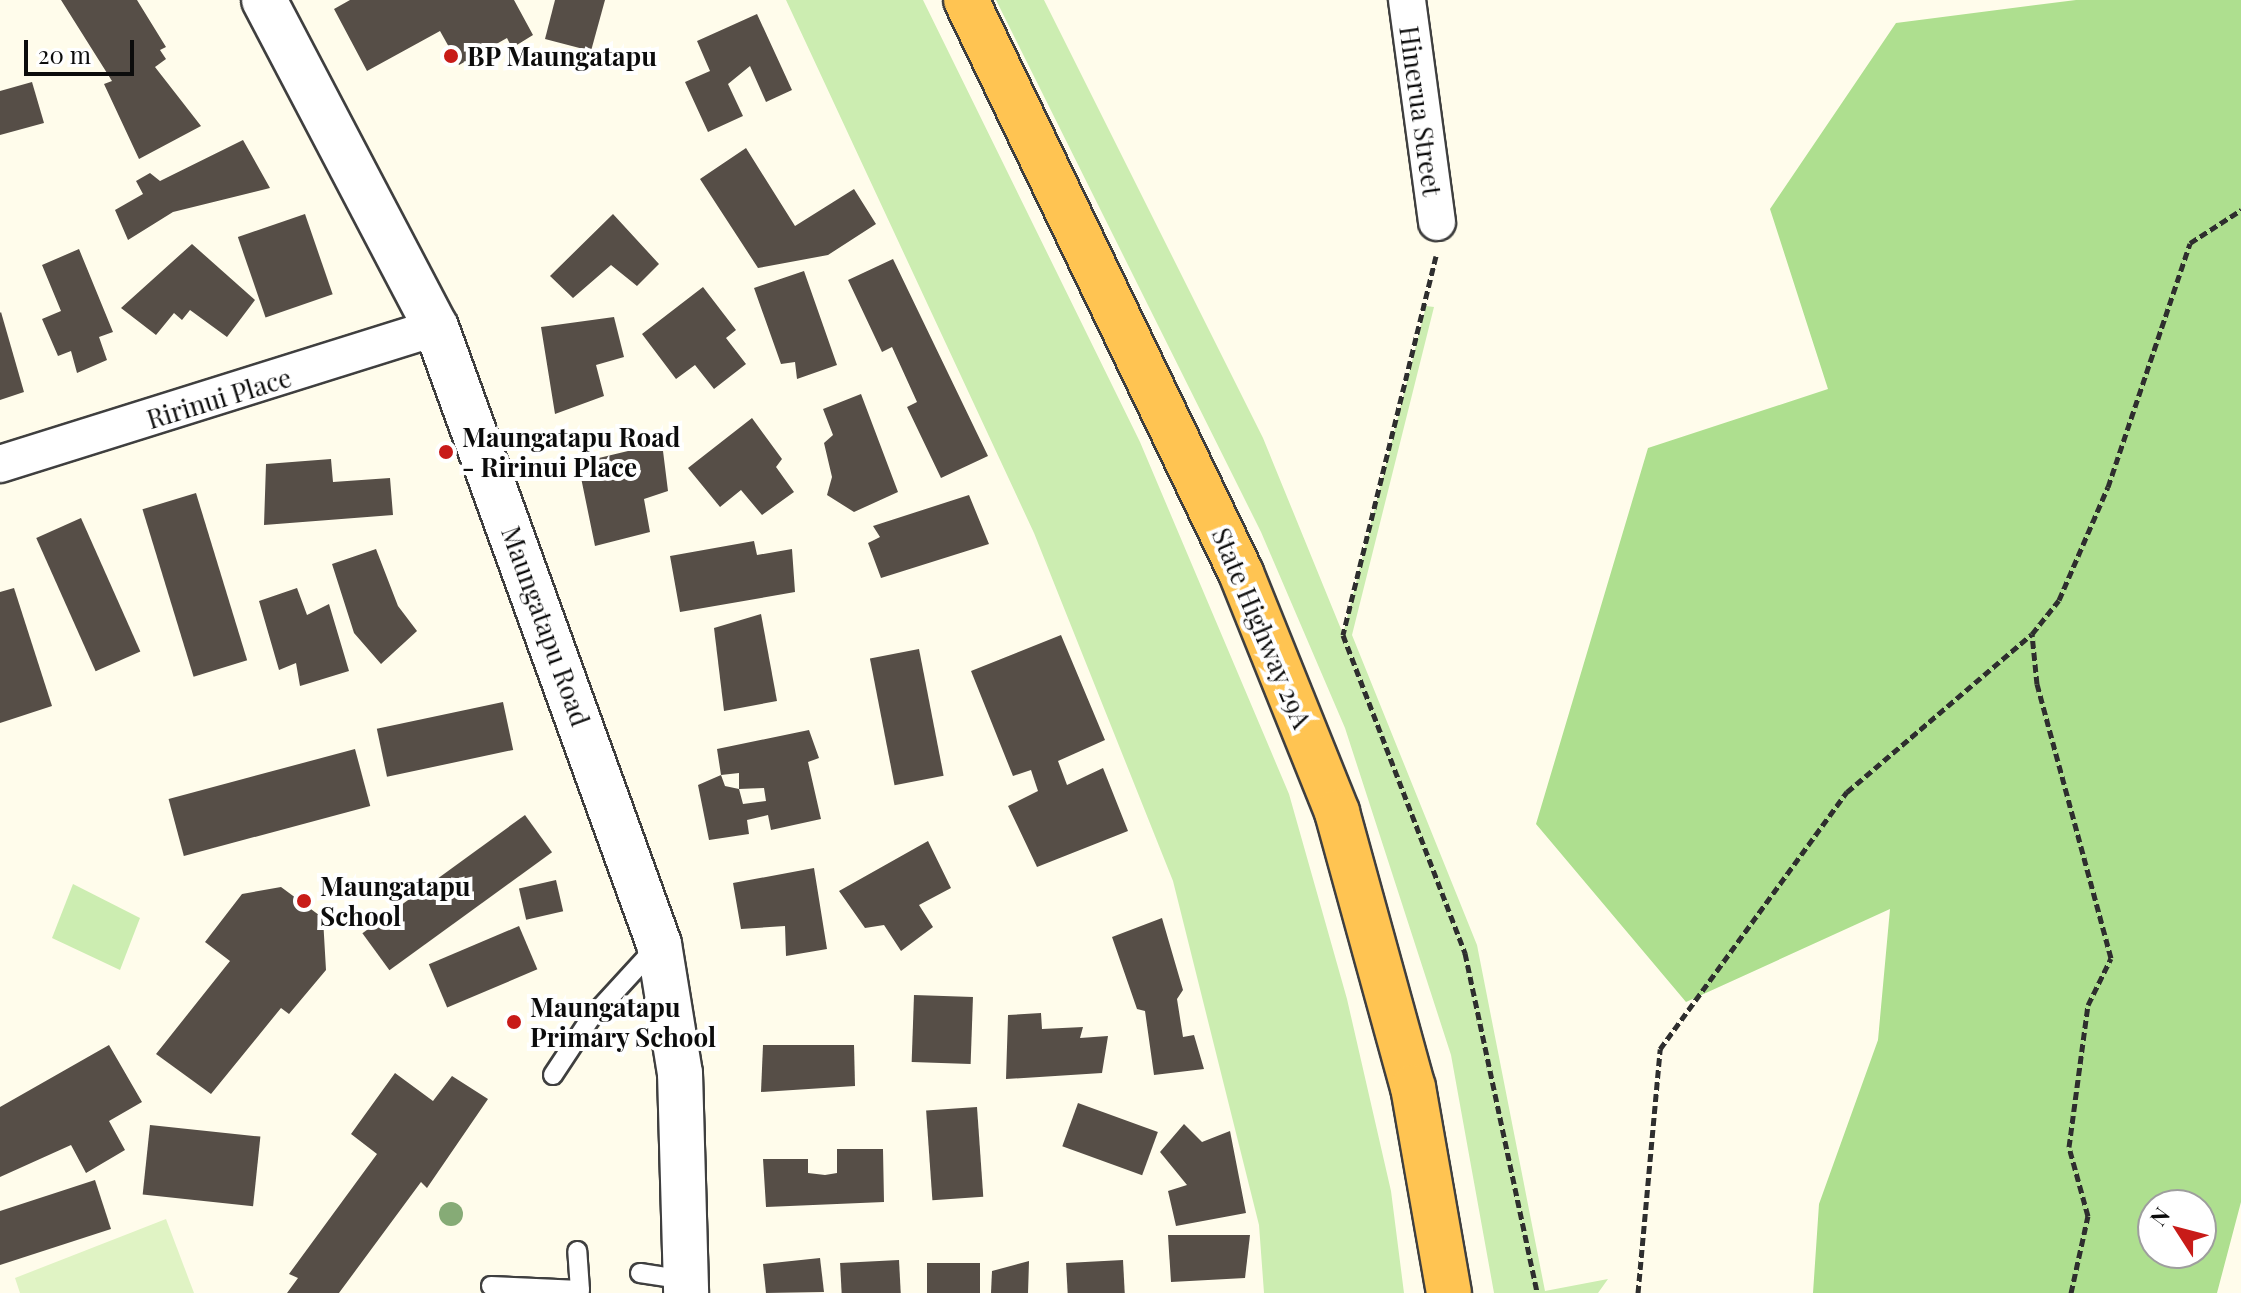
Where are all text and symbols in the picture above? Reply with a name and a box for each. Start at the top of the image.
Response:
scale bar [28,24,138,74]
street label: Hinerua Street [1394,24,1448,198]
text: 20 m [38,38,91,70]
place label: BP Maungatapu [467,40,658,72]
marker: BP Maungatapu [442,47,460,65]
street label: Ririnui Place [143,361,295,435]
place label: Maungatapu Road - Ririnui Place [462,421,680,482]
marker: Maungatapu Road - Ririnui Place [437,443,455,461]
street label: Maungatapu Road [495,522,597,730]
street label: State Highway 29A [1206,523,1318,733]
place label: Maungatapu School [320,870,471,932]
marker: Maungatapu School [295,892,313,910]
place label: Maungatapu Primary School [530,991,717,1052]
marker: Maungatapu Primary School [505,1013,523,1031]
north arrow [2137,1189,2217,1269]
text: N [2142,1201,2176,1231]

